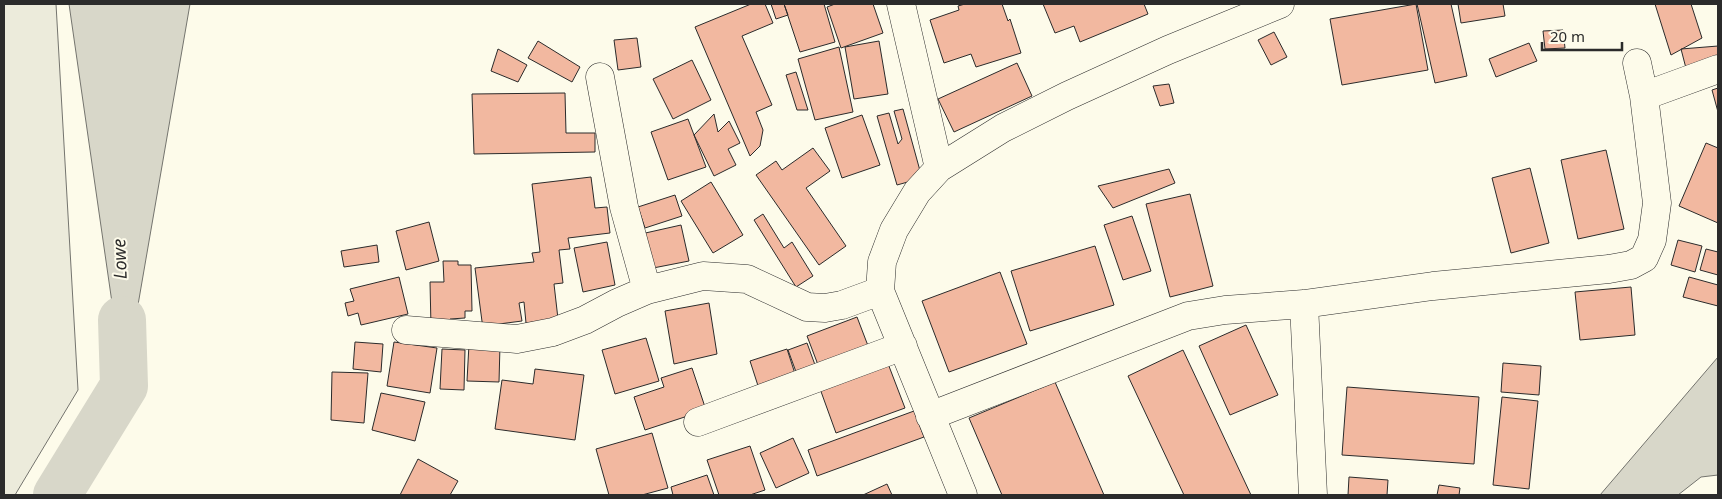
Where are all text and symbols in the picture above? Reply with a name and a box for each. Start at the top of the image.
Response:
scale bar [1542,20,1622,52]
text: 20 m [1550,26,1585,46]
water label: Lowe [106,238,132,280]

